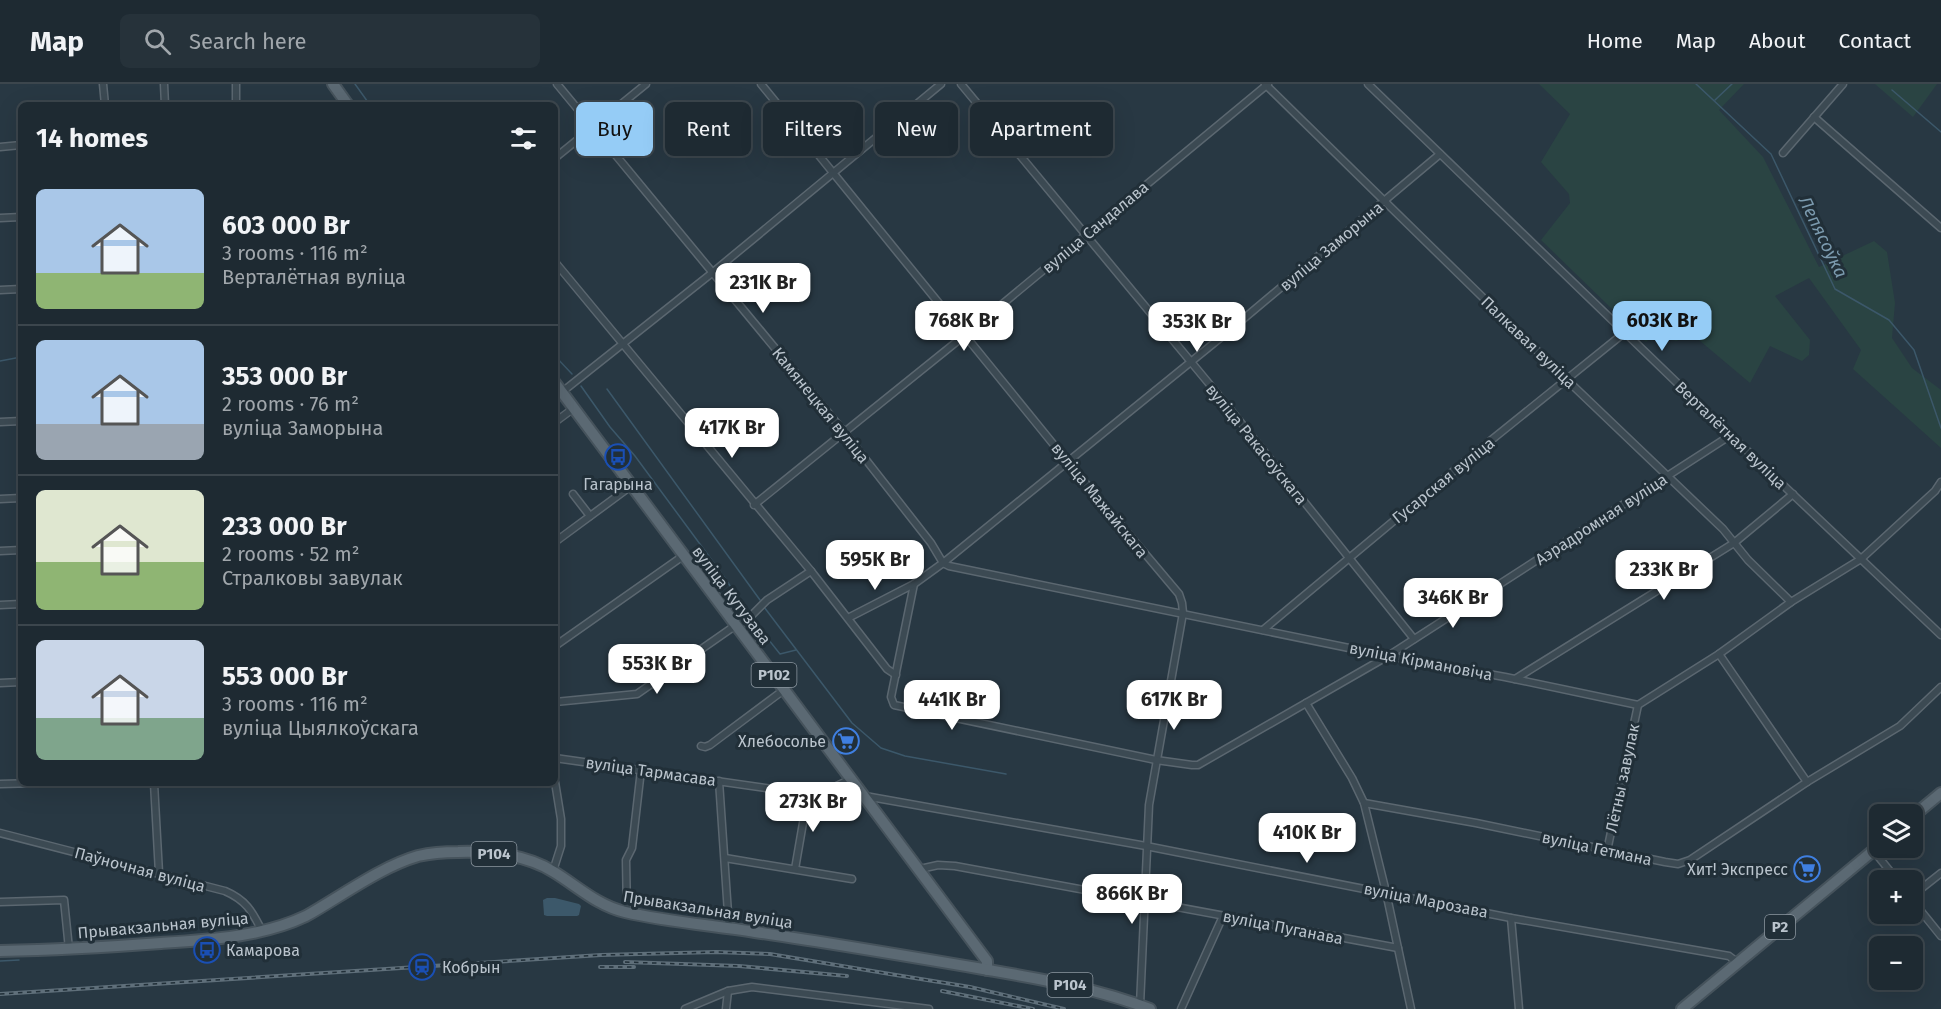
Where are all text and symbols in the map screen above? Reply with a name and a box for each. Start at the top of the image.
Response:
search box [120,14,540,68]
text: Map [30,25,84,58]
icon: search [141,25,174,58]
text: Search here [189,28,307,55]
text: Home [1587,28,1643,54]
text: Map [1676,28,1716,54]
text: About [1749,28,1806,54]
text: Contact [1839,28,1911,54]
chip: Buy [576,102,653,156]
chip: Rent [665,102,751,156]
chip: Filters [763,102,863,156]
chip: New [875,102,958,156]
chip: Apartment [970,102,1113,156]
icon: filters [507,122,540,155]
text: 14 homes [36,123,148,154]
street label: вуліца Сандалава [1038,177,1152,277]
water label: Лепясоўка [1793,192,1852,281]
street label: вуліца Заморына [1276,198,1387,295]
text: 603 000 Br [222,210,350,241]
icon: home [84,213,156,285]
text: 3 rooms · 116 m² [222,241,368,265]
pin: 231K Br [708,263,818,314]
text: Верталётная вуліца [222,265,406,289]
text: 231K Br [729,270,797,294]
street label: Палкавая вуліца [1477,292,1580,392]
pin: 768K Br [909,301,1019,352]
pin: 603K Br [1607,301,1717,352]
pin: 353K Br [1142,302,1252,353]
text: 768K Br [929,308,999,332]
text: 603K Br [1627,308,1697,332]
text: 353K Br [1162,309,1232,333]
street label: Камянецкая вуліца [768,344,873,467]
text: 353 000 Br [222,361,347,392]
icon: home [84,364,156,436]
street label: Верталётная вуліца [1671,377,1790,493]
street label: вуліца Ракасоўскага [1202,380,1311,509]
text: 2 rooms · 76 m² [222,392,359,416]
pin: 417K Br [677,408,787,459]
text: 417K Br [699,415,765,439]
text: вуліца Заморына [222,416,383,440]
street label: Гусарская вуліца [1388,433,1498,527]
street label: вуліца Мажайскага [1047,439,1152,562]
bus stop icon: Гагарына [603,442,633,472]
street label: Аэрадромная вуліца [1532,470,1671,569]
place label: Гагарына [583,475,653,494]
text: 233 000 Br [222,511,347,542]
icon: home [84,514,156,586]
pin: 595K Br [820,540,930,591]
text: 2 rooms · 52 m² [222,542,360,566]
street label: вуліца Кутузава [688,542,775,648]
text: 595K Br [840,547,910,571]
pin: 233K Br [1609,550,1719,601]
text: 233K Br [1630,557,1698,581]
text: Стралковы завулак [222,566,403,590]
pin: 346K Br [1398,578,1508,629]
text: 346K Br [1418,585,1488,609]
street label: вуліца Кірмановіча [1348,638,1494,685]
pin: 553K Br [602,644,712,695]
text: 553K Br [622,651,692,675]
text: 553 000 Br [222,661,347,692]
road number: Р102 [752,663,796,687]
icon: home [84,664,156,736]
pin: 441K Br [897,680,1007,731]
pin: 617K Br [1119,680,1229,731]
text: 441K Br [918,687,986,711]
text: 617K Br [1141,687,1207,711]
text: 3 rooms · 116 m² [222,692,368,716]
text: вуліца Цыялкоўскага [222,716,419,740]
street label: Лётны завулак [1602,721,1643,834]
supermarket icon: Хлебосолье [831,726,861,756]
place label: Хлебосолье [738,732,826,751]
street label: вуліца Тармасава [585,753,717,790]
pin: 273K Br [758,782,868,833]
text: 273K Br [779,789,847,813]
map controls [1869,804,1923,990]
button: layers [1869,804,1923,858]
pin: 410K Br [1252,813,1362,864]
text: 410K Br [1273,820,1341,844]
street label: вуліца Гетмана [1540,828,1654,869]
road number: Р104 [472,842,516,866]
street label: Паўночная вуліца [73,843,207,896]
supermarket icon: Хит! Экспресс [1792,854,1822,884]
place label: Хит! Экспресс [1687,860,1788,879]
button: + [1869,870,1923,924]
pin: 866K Br [1077,874,1187,925]
street label: вуліца Марозава [1362,879,1490,922]
text: 866K Br [1096,881,1168,905]
street label: Прывакзальная вуліца [622,887,794,932]
street label: вуліца Пуганава [1221,907,1345,948]
street label: Прывакзальная вуліца [77,909,249,942]
road number: Р2 [1765,915,1795,939]
bus stop icon: Камарова [192,935,222,965]
button: − [1869,936,1923,990]
place label: Камарова [226,941,300,960]
station icon: Кобрын [407,952,437,982]
place label: Кобрын [442,958,501,977]
road number: Р104 [1048,973,1092,997]

